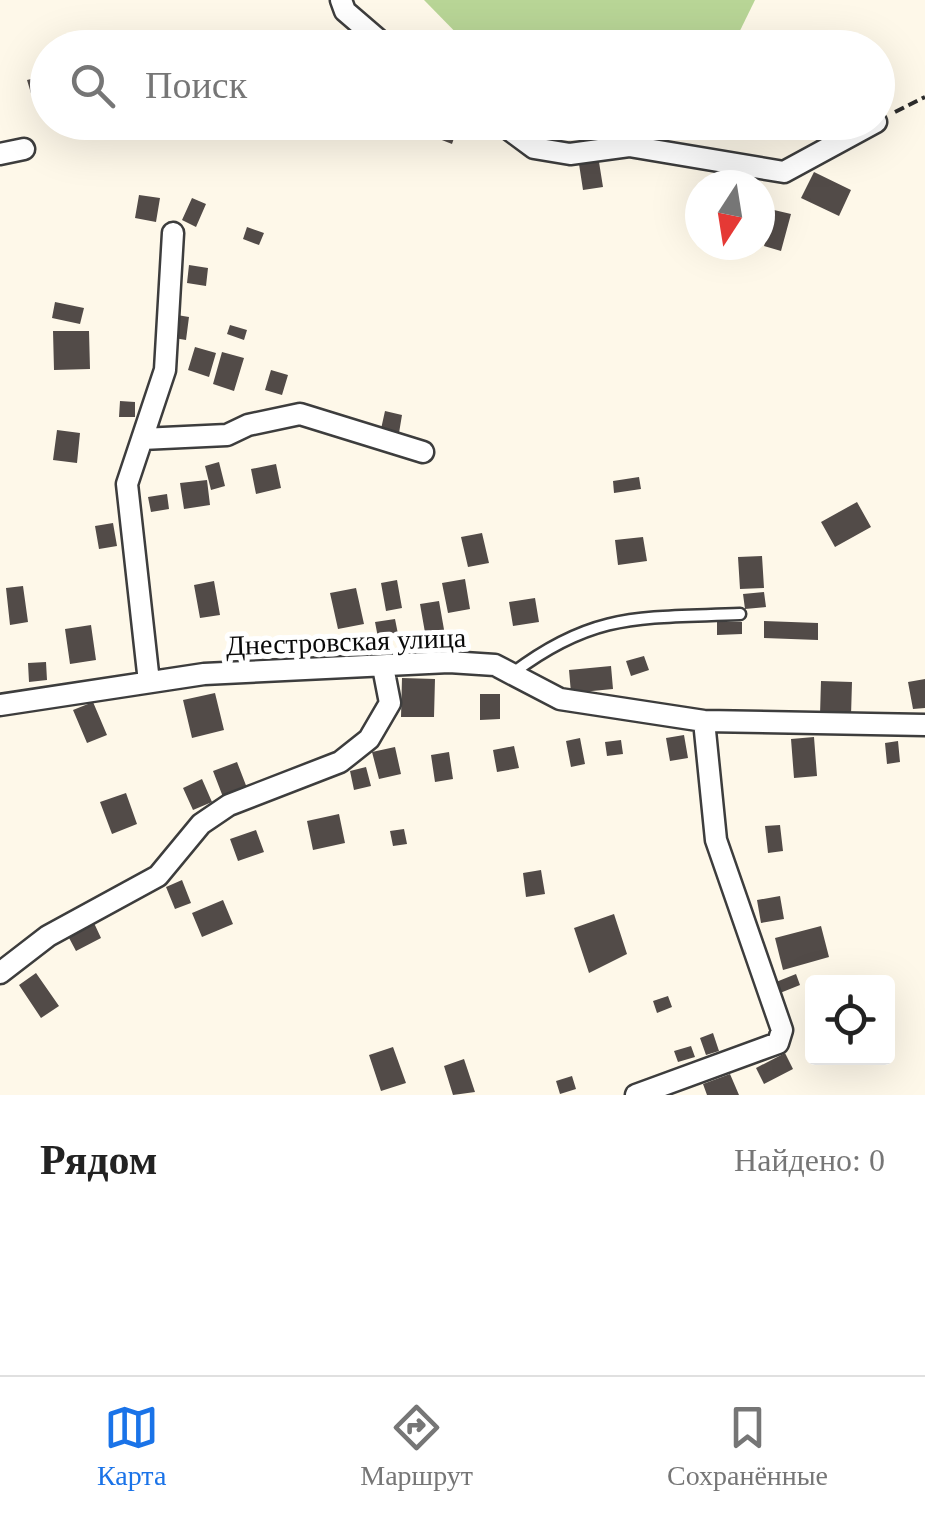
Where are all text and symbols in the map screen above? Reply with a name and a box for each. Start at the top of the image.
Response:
search box [30,30,895,140]
icon: search [65,58,120,113]
text: Поиск [145,64,247,106]
north arrow [685,170,775,260]
street label: Днестровская улица [225,622,467,661]
map controls [805,975,895,1065]
button: locate [805,975,895,1065]
text: Рядом [40,1137,157,1183]
text: Найдено: 0 [734,1142,885,1178]
tab: Карта [97,1400,166,1492]
tab: Маршрут [360,1400,473,1492]
tab: Сохранённые [667,1400,828,1492]

